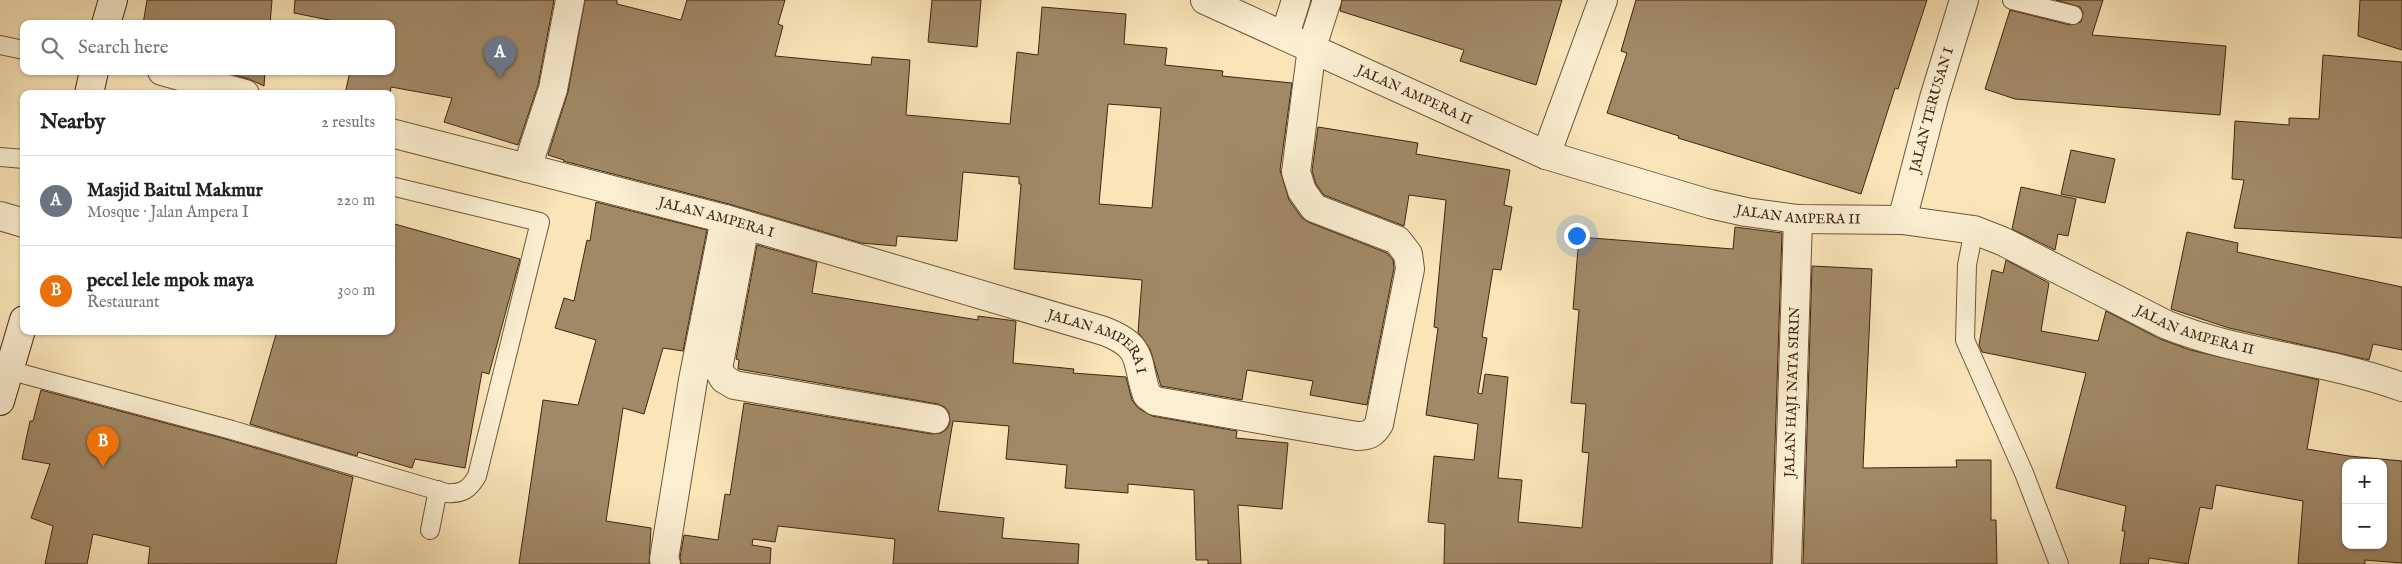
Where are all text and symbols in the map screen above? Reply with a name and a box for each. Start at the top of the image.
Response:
search box [20,20,395,75]
icon: search [38,34,66,62]
text: Search here [78,36,169,60]
pin: A [484,37,516,78]
street label: JALAN TERUSAN I [1905,45,1958,176]
street label: JALAN AMPERA II [1352,60,1475,129]
text: Nearby [40,109,105,136]
text: 2 results [321,113,375,133]
text: Masjid Baitul Makmur [87,179,263,203]
text: A [51,191,61,211]
text: 220 m [336,191,375,211]
street label: JALAN AMPERA I [655,193,776,242]
street label: JALAN AMPERA II [1732,201,1861,229]
text: Mosque · Jalan Ampera I [87,203,249,223]
your location [1564,223,1590,249]
text: pecel lele mpok maya [87,269,254,293]
text: B [51,281,61,301]
text: 300 m [337,281,375,301]
text: Restaurant [87,293,160,313]
street label: JALAN AMPERA II [2130,300,2256,359]
street label: JALAN AMPERA I [1043,305,1150,375]
street label: JALAN HAJI NATA SIRIN [1781,306,1804,480]
pin: B [87,426,119,467]
map controls [2342,459,2387,549]
button: + [2342,459,2387,504]
button: − [2342,504,2387,549]

